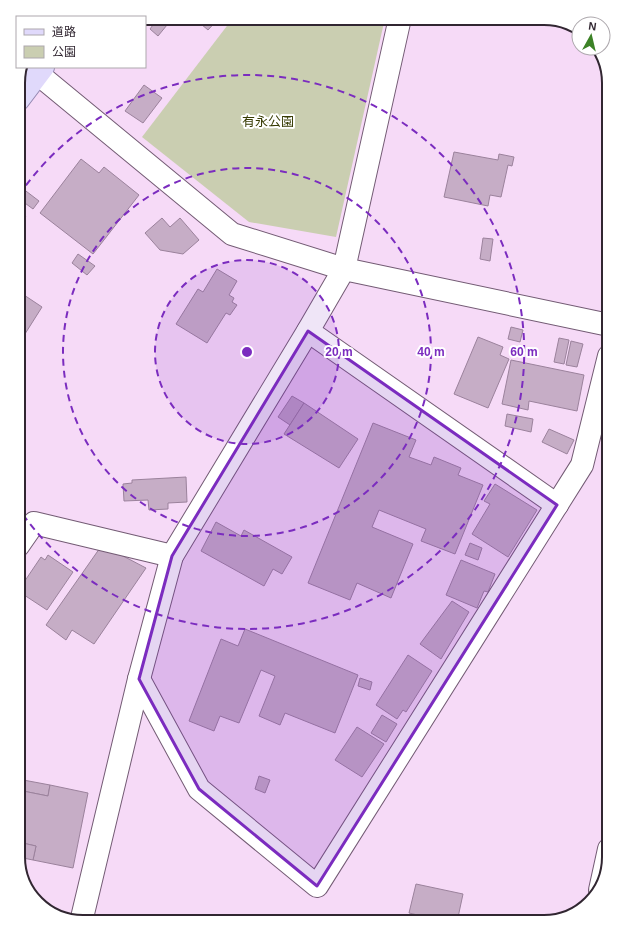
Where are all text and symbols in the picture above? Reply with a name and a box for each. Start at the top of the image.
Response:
legend [16,16,146,68]
north arrow [571,16,611,56]
text: N [588,20,597,33]
text: 道路 [52,25,76,39]
text: 公園 [52,45,76,59]
park label: 有永公園 [242,114,294,129]
centre of rings [240,345,254,359]
text: 20 m [325,345,353,359]
text: 40 m [417,345,445,359]
text: 60 m [510,345,538,359]

